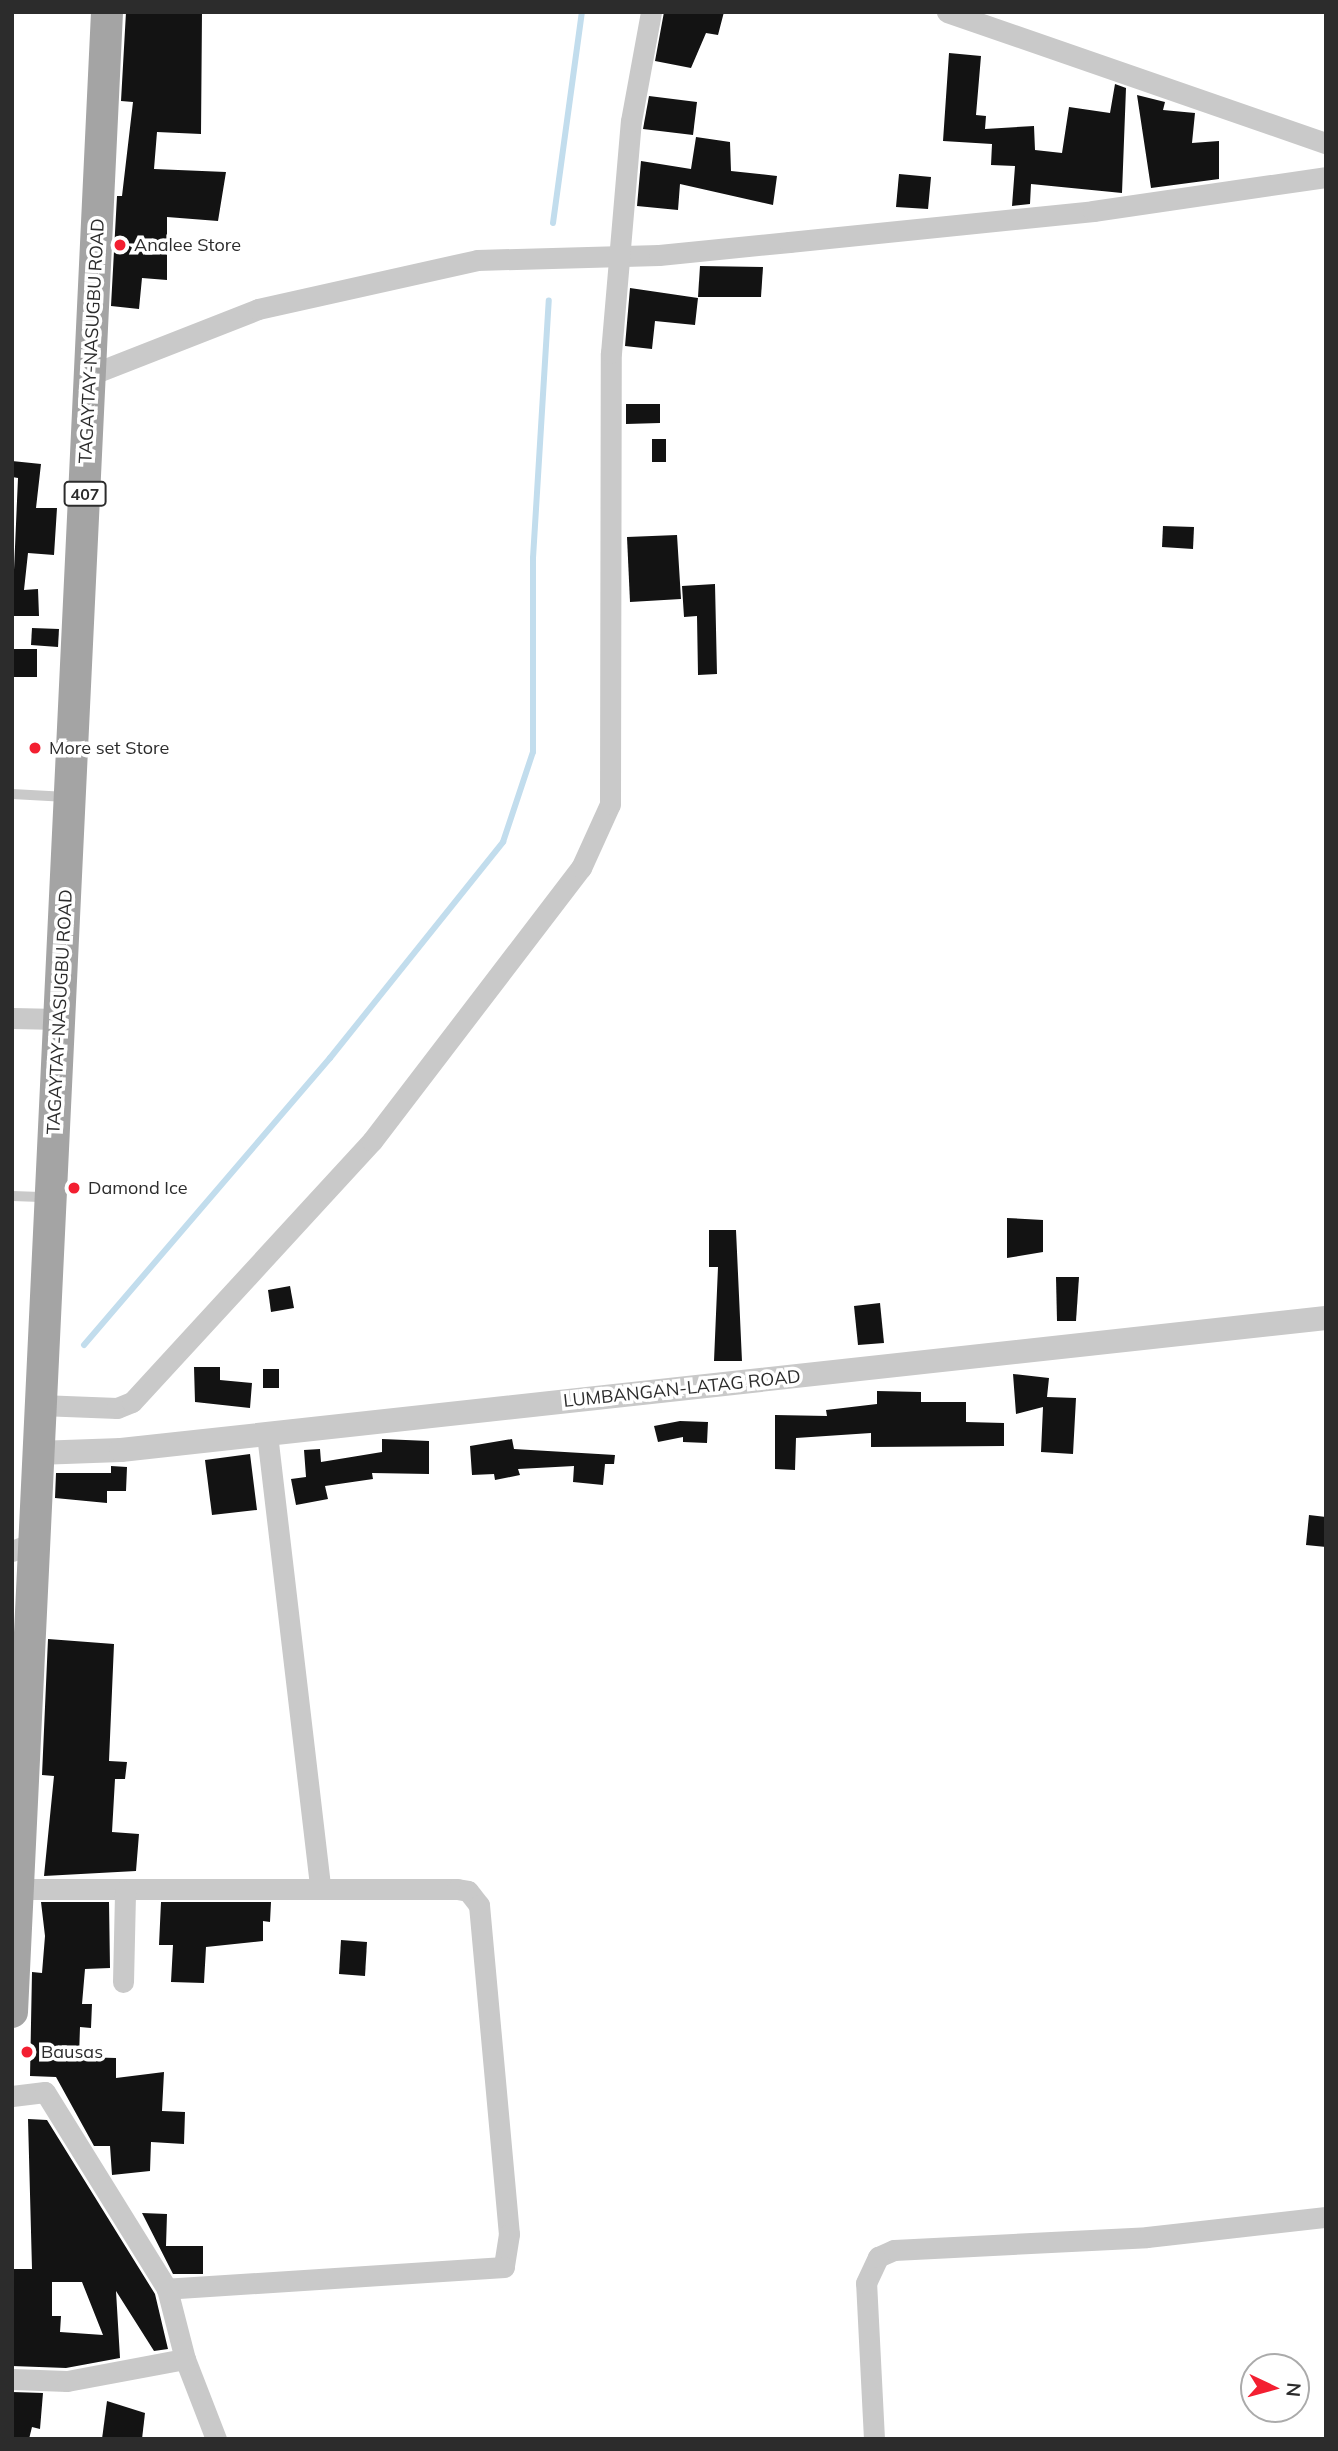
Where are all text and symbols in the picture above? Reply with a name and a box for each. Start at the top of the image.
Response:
street label: TAGAYTAY-NASUGBU ROAD [75,218,109,464]
place label: Analee Store [134,234,241,256]
marker: Analee Store [112,237,128,253]
road number: 407 [62,481,108,506]
place label: More set Store [49,737,169,759]
marker: More set Store [27,740,43,756]
street label: TAGAYTAY-NASUGBU ROAD [43,889,77,1135]
place label: Damond Ice [88,1177,188,1199]
marker: Damond Ice [66,1180,82,1196]
street label: LUMBANGAN-LATAG ROAD [562,1366,802,1412]
place label: Bausas [41,2041,103,2063]
marker: Bausas [19,2044,35,2060]
north arrow [1240,2353,1310,2423]
text: N [1281,2381,1307,2398]

